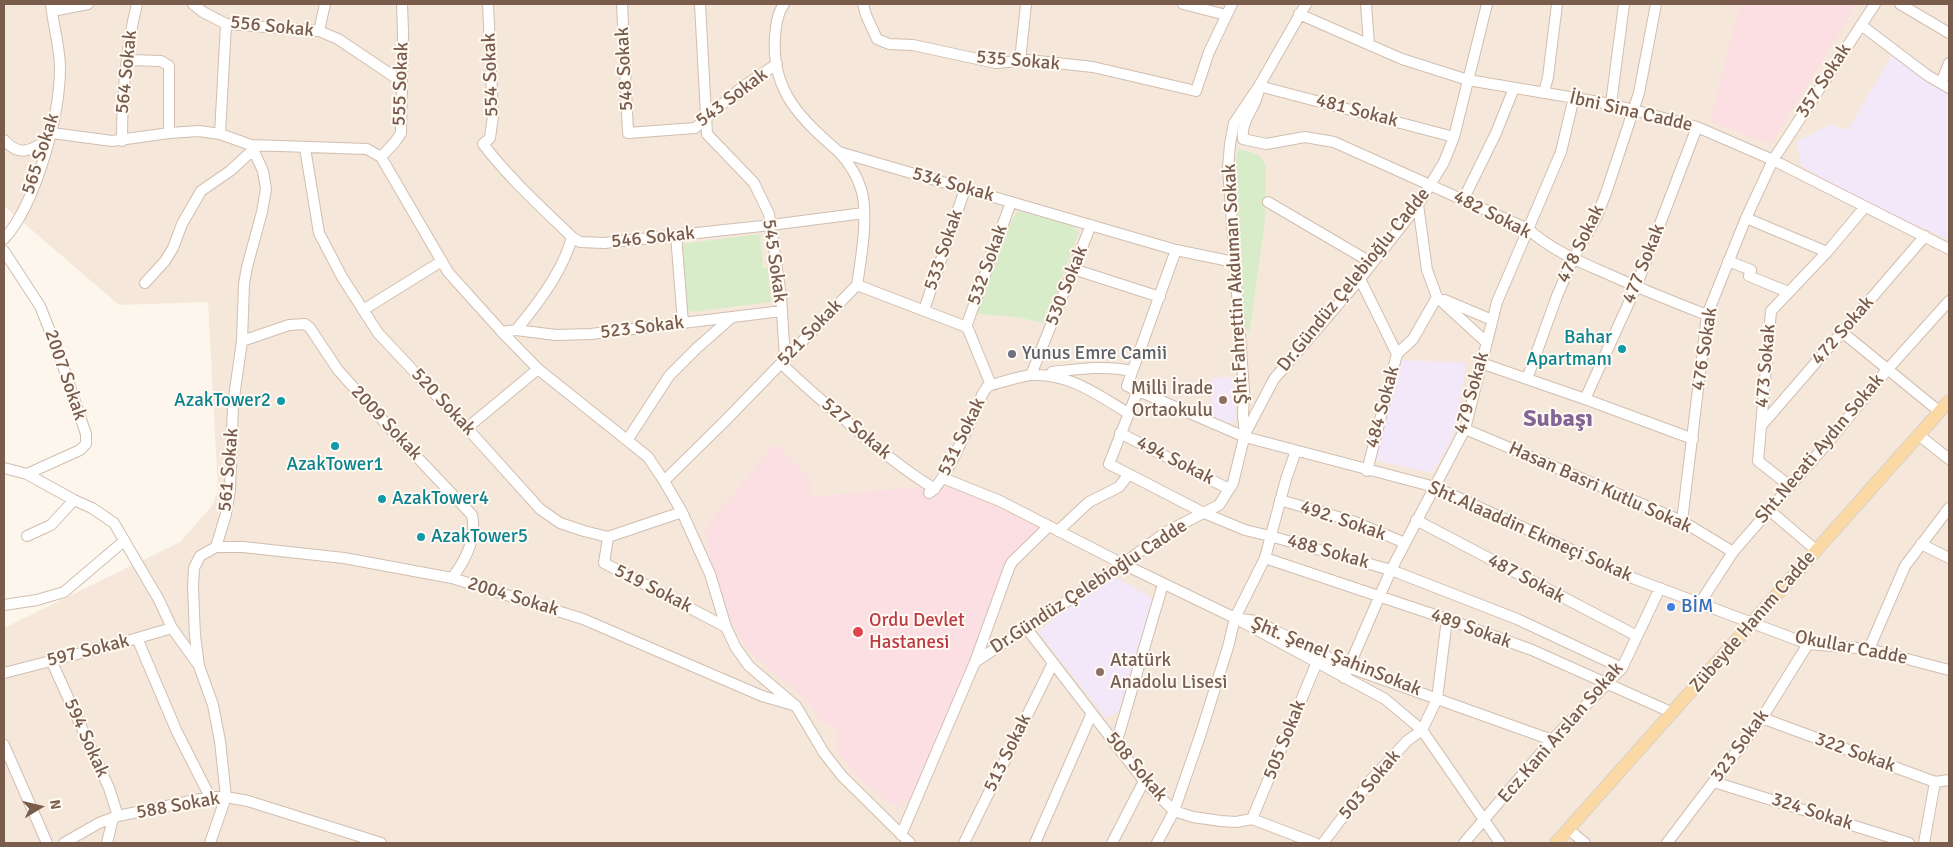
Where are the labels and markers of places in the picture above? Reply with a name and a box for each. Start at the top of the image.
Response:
place label: Bahar Apartmanı [1526,327,1612,371]
place label: Yunus Emre Camii [1022,343,1167,365]
marker: Bahar Apartmanı [1616,343,1628,355]
marker: Yunus Emre Camii [1006,348,1018,360]
place label: Milli İrade Ortaokulu [1131,378,1213,422]
place label: AzakTower2 [174,390,271,412]
marker: Milli İrade Ortaokulu [1217,394,1229,406]
marker: AzakTower2 [275,395,287,407]
marker: AzakTower1 [329,440,341,452]
place label: AzakTower1 [287,454,383,476]
place label: AzakTower4 [392,488,489,510]
marker: AzakTower4 [376,493,388,505]
place label: AzakTower5 [431,526,528,548]
marker: AzakTower5 [415,531,427,543]
place label: BİM [1681,596,1713,618]
marker: BİM [1665,601,1677,613]
place label: Ordu Devlet Hastanesi [869,610,965,654]
marker: Ordu Devlet Hastanesi [851,625,865,639]
place label: Atatürk Anadolu Lisesi [1110,650,1227,694]
marker: Atatürk Anadolu Lisesi [1094,666,1106,678]

